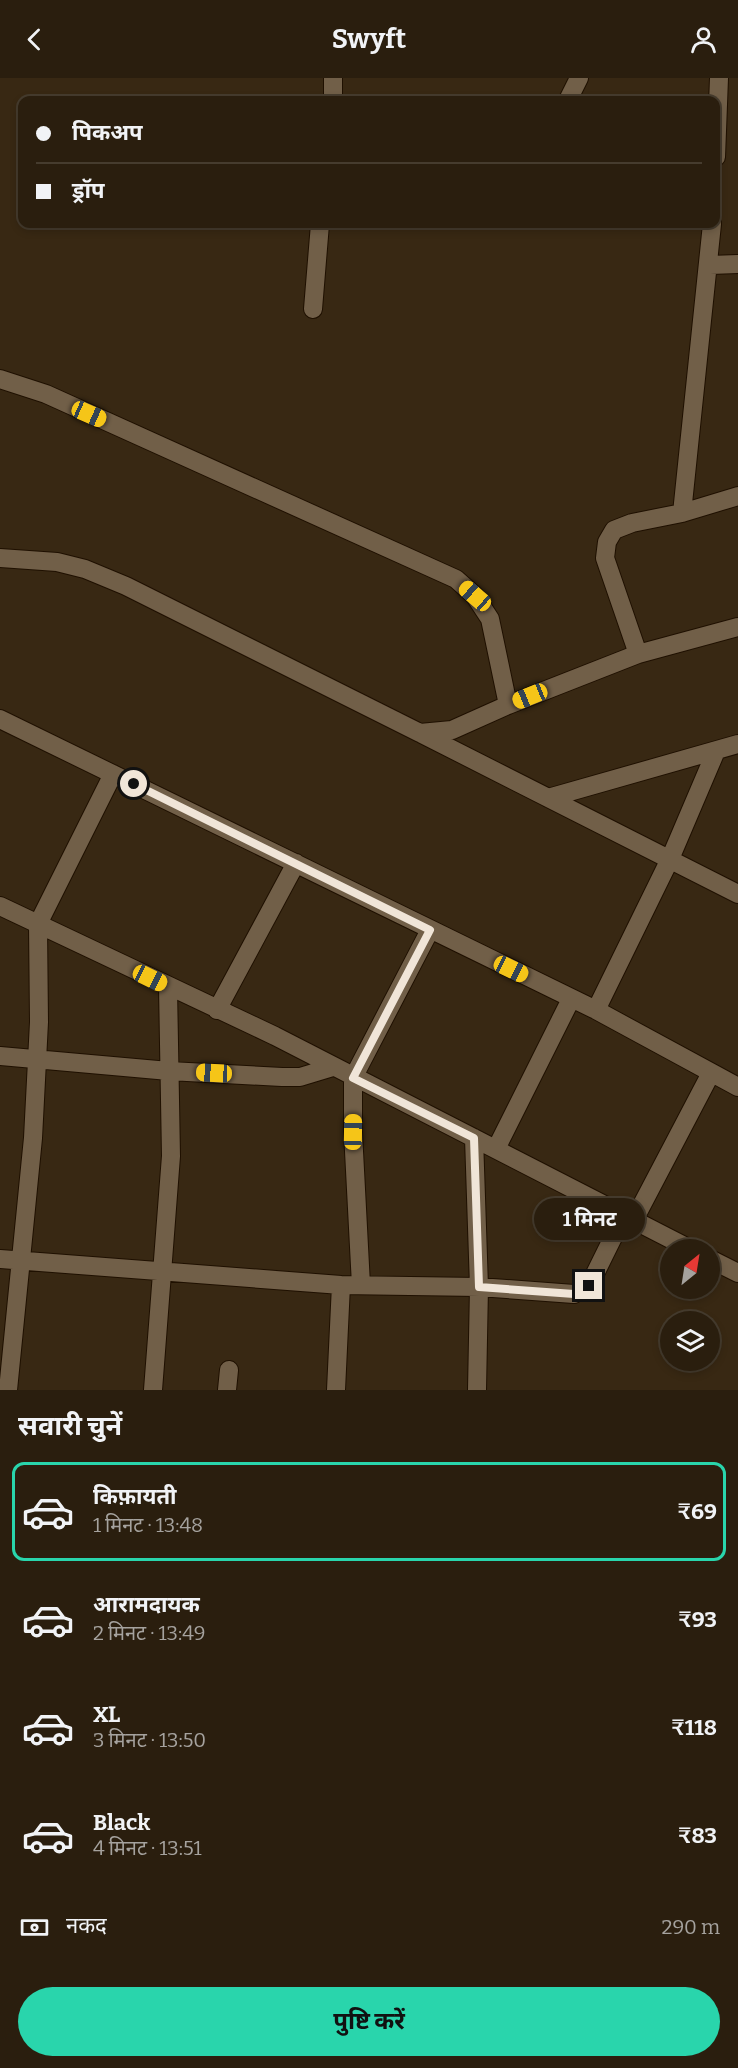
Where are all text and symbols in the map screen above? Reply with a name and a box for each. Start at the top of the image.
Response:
icon: back [18,23,51,56]
text: Swyft [332,23,406,55]
icon: person [687,23,720,56]
text: पिकअप [72,119,143,146]
text: ड्रॉप [72,177,105,204]
car [69,398,109,430]
car [456,577,494,615]
car [510,681,550,711]
route start [120,770,147,797]
car [491,953,531,985]
car [130,962,170,994]
car [196,1063,232,1083]
car [344,1114,362,1150]
callout: 1 मिनट [534,1199,644,1241]
text: 1 मिनट [562,1207,617,1231]
north arrow [660,1239,720,1299]
map controls [660,1239,720,1371]
route end [575,1272,602,1299]
button: layers [660,1311,720,1371]
text: सवारी चुनें [18,1410,122,1442]
text: किफ़ायती [93,1483,177,1510]
icon: car [21,1485,75,1539]
text: ₹69 [677,1498,717,1525]
text: 1 मिनट · 13:48 [93,1513,203,1537]
text: आरामदायक [93,1591,200,1618]
icon: car [21,1593,75,1647]
text: ₹93 [678,1606,717,1633]
text: 2 मिनट · 13:49 [93,1621,206,1645]
icon: car [21,1701,75,1755]
text: XL [93,1701,120,1728]
text: ₹118 [671,1714,717,1741]
text: 3 मिनट · 13:50 [93,1728,206,1752]
icon: car [21,1809,75,1863]
text: Black [93,1809,150,1836]
text: ₹83 [678,1822,717,1849]
text: 4 मिनट · 13:51 [93,1836,202,1860]
icon: cash [18,1911,51,1944]
text: नकद [66,1912,107,1939]
text: 290 m [662,1915,720,1939]
button: पुष्टि करें [18,1987,720,2056]

